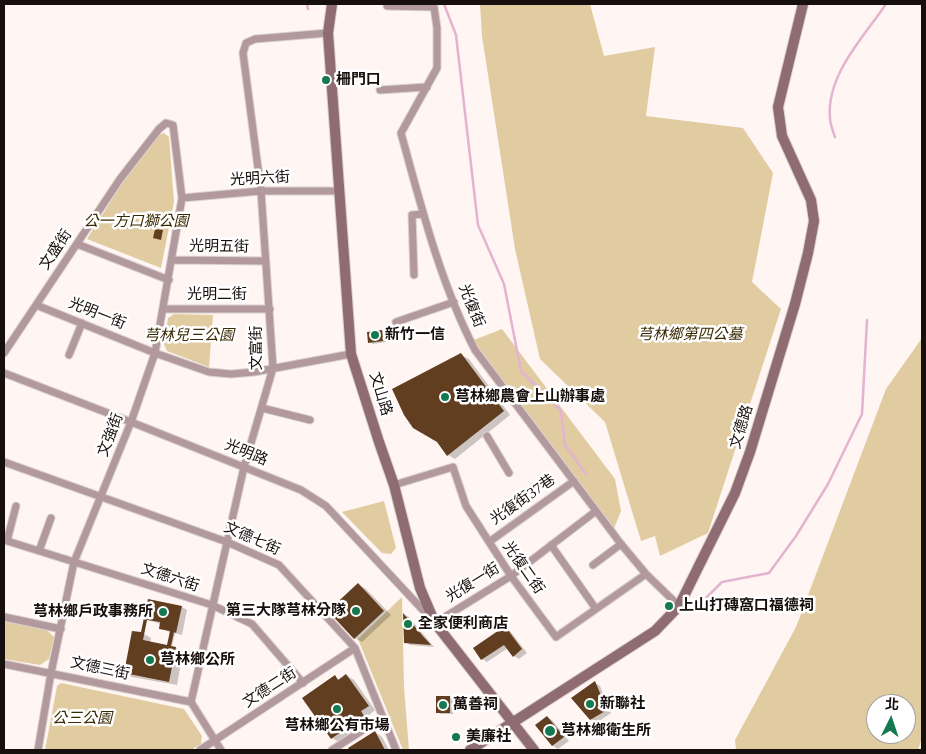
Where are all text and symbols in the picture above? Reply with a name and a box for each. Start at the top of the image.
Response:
place label: 柵門口 [336,71,381,89]
marker: 柵門口 [320,74,332,86]
street label: 光明六街 [230,168,290,190]
park label: 公一方口獅公園 [84,213,188,231]
street label: 文盛街 [36,226,76,274]
street label: 光明五街 [189,237,249,257]
street label: 光復街 [454,282,488,330]
street label: 光明二街 [187,286,247,304]
street label: 光明一街 [66,294,128,334]
street label: 文富街 [248,326,266,370]
place label: 新竹一信 [385,326,445,344]
park label: 芎林鄉第四公墓 [638,326,742,344]
park label: 芎林兒三公園 [144,327,234,345]
marker: 新竹一信 [369,329,381,341]
street label: 文山路 [365,370,395,418]
place label: 芎林鄉農會上山辦事處 [455,388,605,406]
marker: 芎林鄉農會上山辦事處 [439,391,451,403]
street label: 文德路 [727,403,757,451]
street label: 文強街 [95,411,127,459]
street label: 光明路 [222,436,270,470]
street label: 光復街37巷 [487,471,559,529]
street label: 文德七街 [221,519,283,559]
street label: 光復二街 [498,538,548,598]
street label: 光復一街 [443,559,503,607]
street label: 文德六街 [139,560,201,596]
place label: 上山打磚窩口福德祠 [679,597,814,615]
marker: 上山打磚窩口福德祠 [663,600,675,612]
place label: 第三大隊芎林分隊 [226,602,346,620]
place label: 芎林鄉戶政事務所 [33,603,153,621]
marker: 第三大隊芎林分隊 [350,605,362,617]
marker: 芎林鄉戶政事務所 [157,606,169,618]
place label: 全家便利商店 [418,615,508,633]
marker: 全家便利商店 [402,618,414,630]
place label: 芎林鄉公所 [160,651,235,669]
street label: 文德三街 [69,654,131,684]
marker: 芎林鄉公所 [144,654,156,666]
street label: 文德二街 [240,664,300,712]
north arrow [866,694,916,744]
place label: 新聯社 [600,695,645,713]
place label: 萬善祠 [453,696,498,714]
text: 北 [885,697,900,713]
marker: 新聯社 [584,698,596,710]
marker: 萬善祠 [437,699,449,711]
marker: 芎林鄉公有市場 [331,703,343,715]
park label: 公三公園 [52,710,112,728]
place label: 芎林鄉公有市場 [285,717,389,735]
place label: 芎林鄉衛生所 [561,722,651,740]
marker: 芎林鄉衛生所 [543,724,557,738]
place label: 美廉社 [466,728,511,746]
marker: 美廉社 [450,731,462,743]

